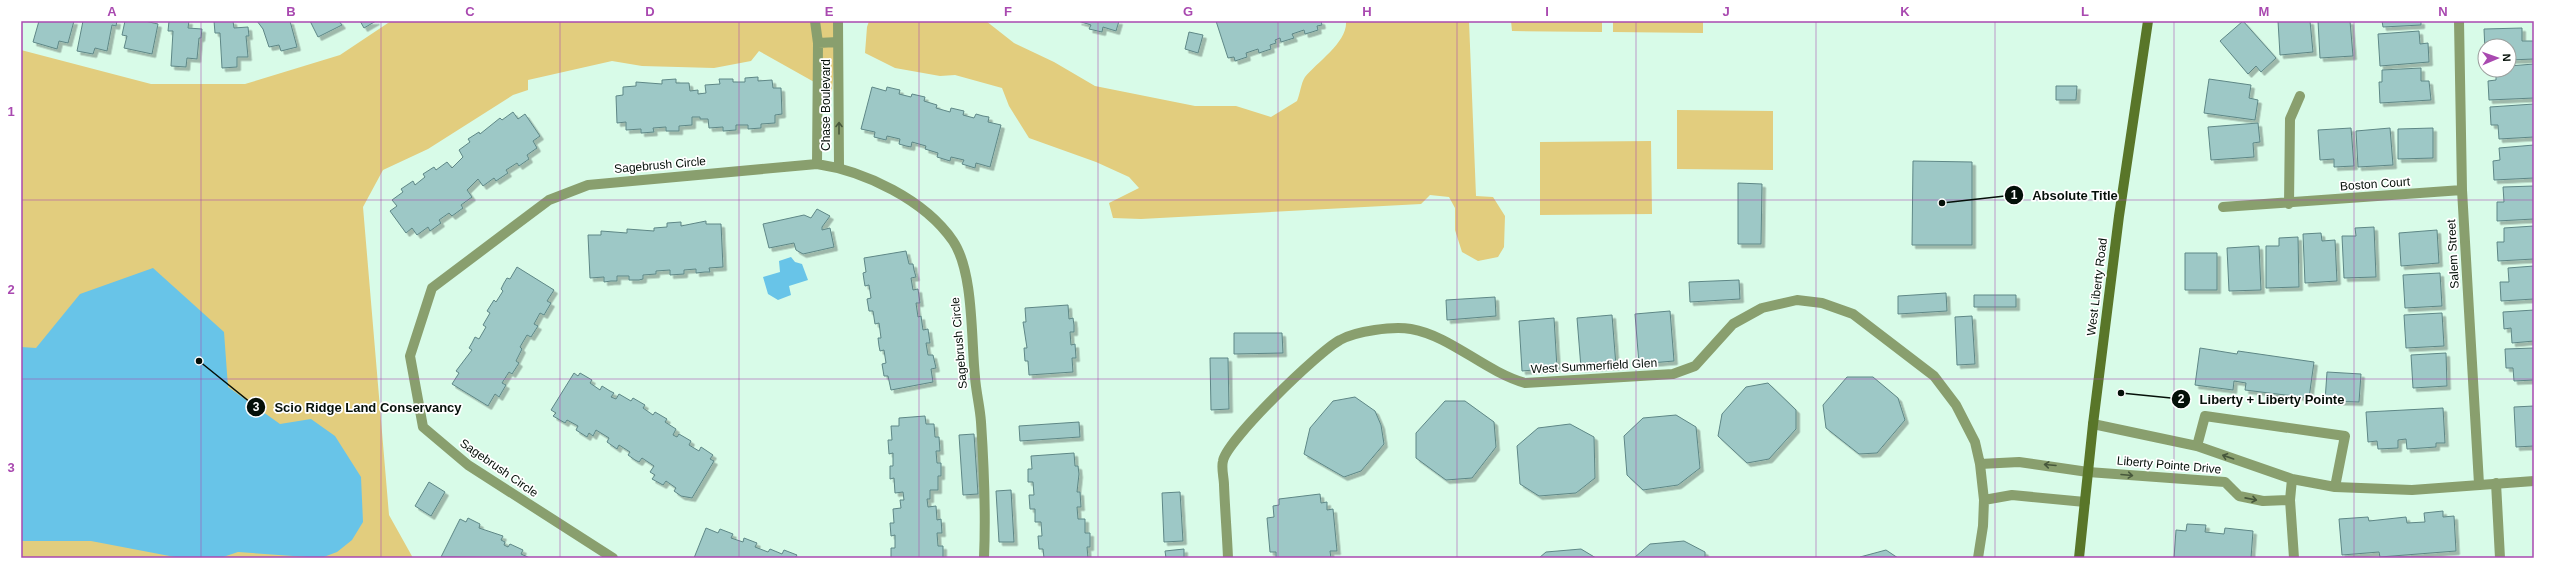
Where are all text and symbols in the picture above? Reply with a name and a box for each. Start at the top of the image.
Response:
text: A [107,4,117,19]
text: B [286,4,296,19]
text: C [465,4,475,19]
text: D [645,4,655,19]
text: E [825,4,834,19]
text: F [1004,4,1012,19]
text: G [1183,4,1193,19]
text: H [1362,4,1372,19]
text: I [1545,4,1549,19]
text: J [1722,4,1730,19]
text: K [1900,4,1910,19]
text: L [2081,4,2089,19]
text: M [2259,4,2269,19]
text: N [2438,4,2448,19]
north arrow [2477,38,2517,78]
text: N [2501,53,2513,62]
street label: Chase Boulevard [819,59,833,151]
text: 1 [7,104,15,119]
one-way arrow [835,122,843,135]
street label: Sagebrush Circle [614,154,707,176]
street label: Boston Court [2340,175,2411,193]
callout: Absolute Title [2004,182,2125,207]
text: 1 [2011,188,2018,202]
text: Absolute Title [2032,188,2118,203]
street label: Salem Street [2444,218,2462,289]
street label: West Liberty Road [2084,237,2110,337]
text: 2 [7,282,15,297]
street label: Sagebrush Circle [948,296,970,389]
street label: West Summerfield Glen [1530,356,1658,376]
callout: Liberty + Liberty Pointe [2171,387,2352,412]
text: 2 [2178,392,2185,406]
text: Liberty + Liberty Pointe [2200,392,2344,407]
callout: Scio Ridge Land Conservancy [246,395,469,420]
text: 3 [253,400,260,414]
text: Scio Ridge Land Conservancy [274,400,462,415]
street label: Sagebrush Circle [457,436,541,500]
street label: Liberty Pointe Drive [2116,453,2222,477]
one-way arrow [2222,453,2235,460]
text: 3 [7,460,15,475]
one-way arrow [2044,462,2057,469]
one-way arrow [2120,471,2133,479]
one-way arrow [2244,495,2257,503]

